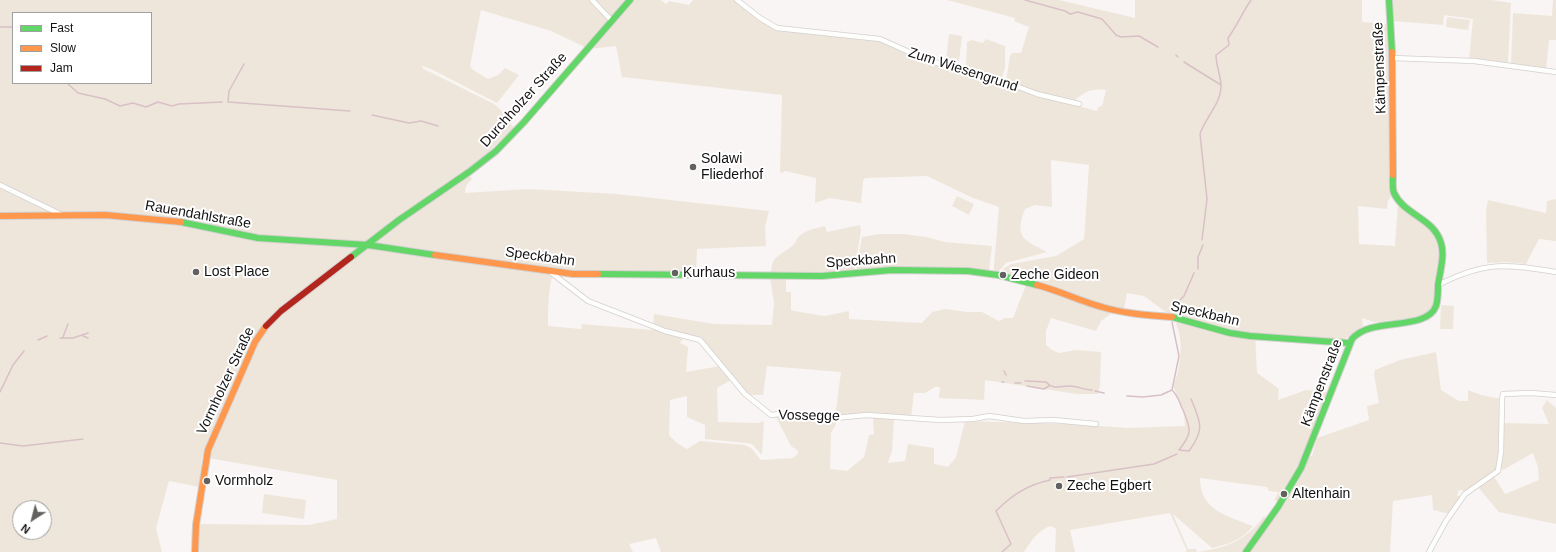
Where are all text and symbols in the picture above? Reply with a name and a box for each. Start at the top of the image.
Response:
legend [12,12,152,84]
text: Fast [50,21,73,35]
street label: Kämpenstraße [1370,22,1390,114]
text: Slow [50,41,76,55]
street label: Zum Wiesengrund [906,44,1020,96]
street label: Durchholzer Straße [477,49,571,151]
text: Jam [50,61,73,75]
place label: Solawi Fliederhof [701,151,763,184]
marker: Solawi Fliederhof [688,162,698,172]
street label: Rauendahlstraße [144,197,252,233]
street label: Speckbahn [504,244,576,270]
street label: Speckbahn [825,250,897,272]
place label: Lost Place [204,264,269,280]
place label: Kurhaus [683,265,735,281]
marker: Lost Place [191,267,201,277]
place label: Zeche Gideon [1011,267,1099,283]
marker: Kurhaus [670,268,680,278]
marker: Zeche Gideon [998,270,1008,280]
street label: Speckbahn [1169,298,1241,330]
street label: Vormholzer Straße [194,325,258,437]
street label: Kämpenstraße [1298,337,1346,429]
street label: Vossegge [778,407,840,425]
place label: Vormholz [215,473,273,489]
marker: Vormholz [202,476,212,486]
place label: Zeche Egbert [1067,478,1151,494]
marker: Zeche Egbert [1054,481,1064,491]
place label: Altenhain [1292,486,1350,502]
marker: Altenhain [1279,489,1289,499]
north arrow [12,500,52,540]
text: N [19,522,32,536]

